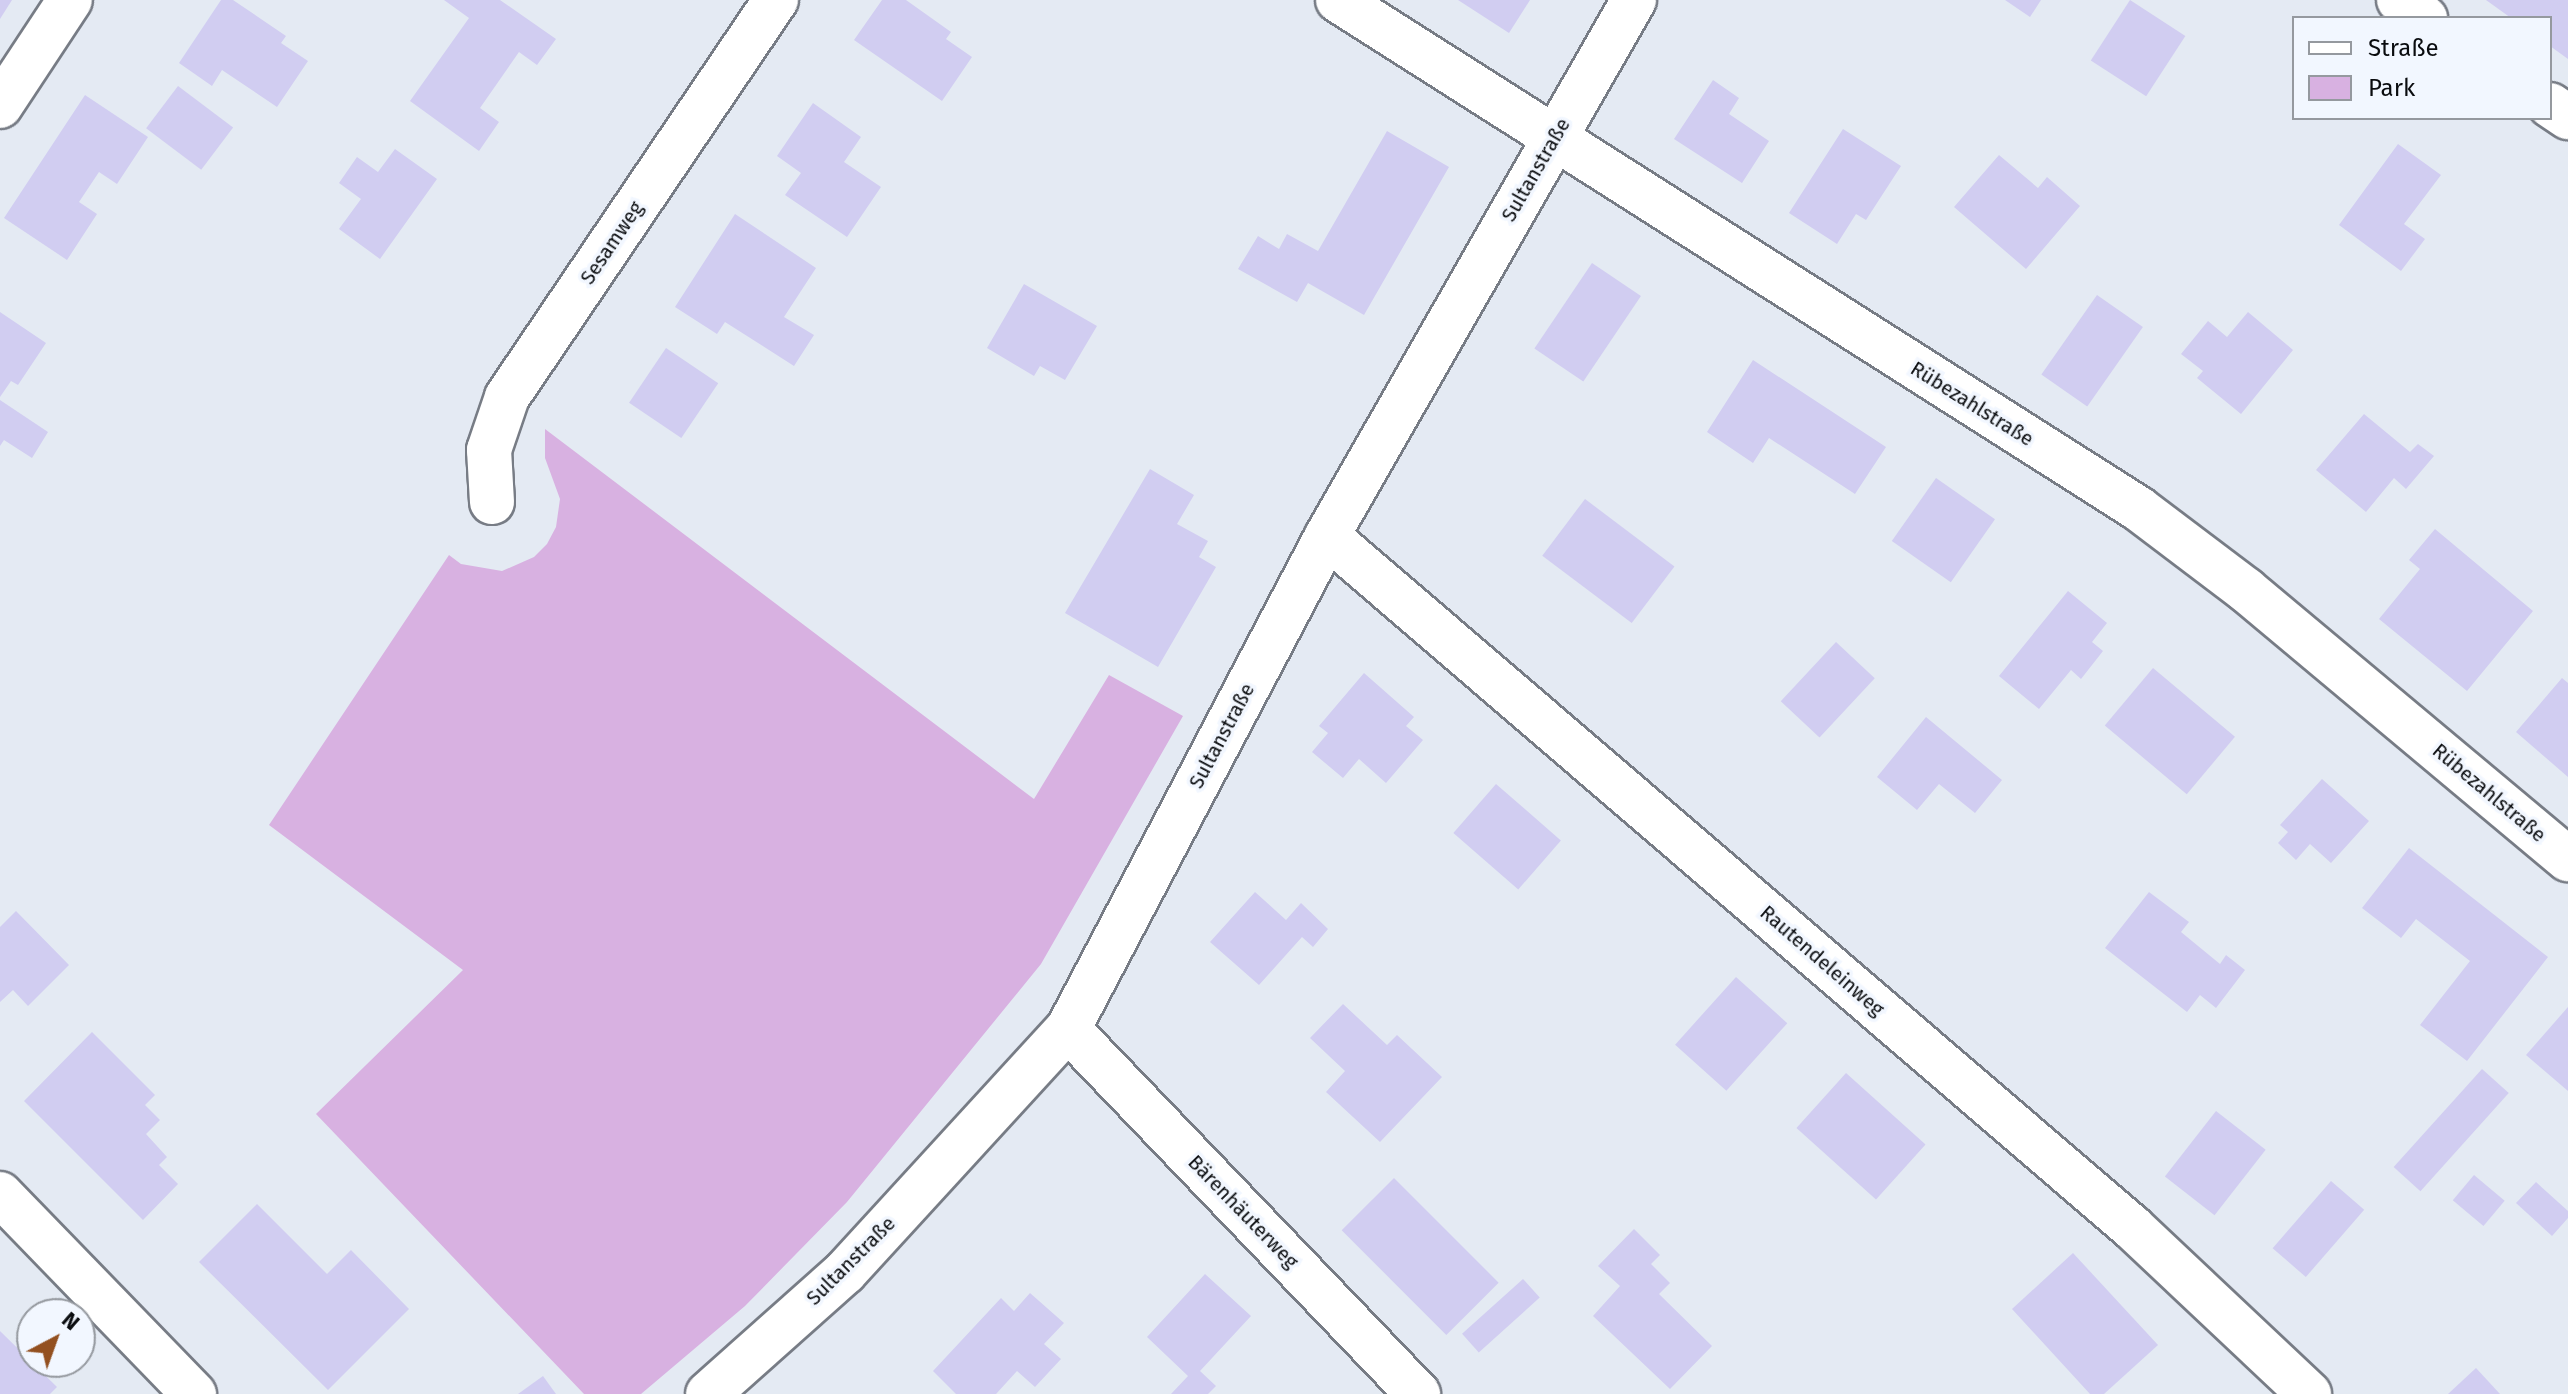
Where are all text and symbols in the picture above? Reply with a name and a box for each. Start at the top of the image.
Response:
legend [2292,16,2552,120]
text: Straße [2368,34,2439,62]
text: Park [2368,74,2415,102]
street label: Sultanstraße [1497,114,1575,226]
street label: Sesamweg [576,197,648,289]
street label: Rübezahlstraße [1906,357,2038,451]
street label: Sultanstraße [1184,679,1260,793]
street label: Rübezahlstraße [2427,739,2551,847]
street label: Rautendeleinweg [1755,901,1889,1021]
street label: Bärenhäuterweg [1183,1150,1303,1274]
street label: Sultanstraße [802,1212,900,1310]
north arrow [16,1298,96,1378]
text: N [56,1306,85,1336]

